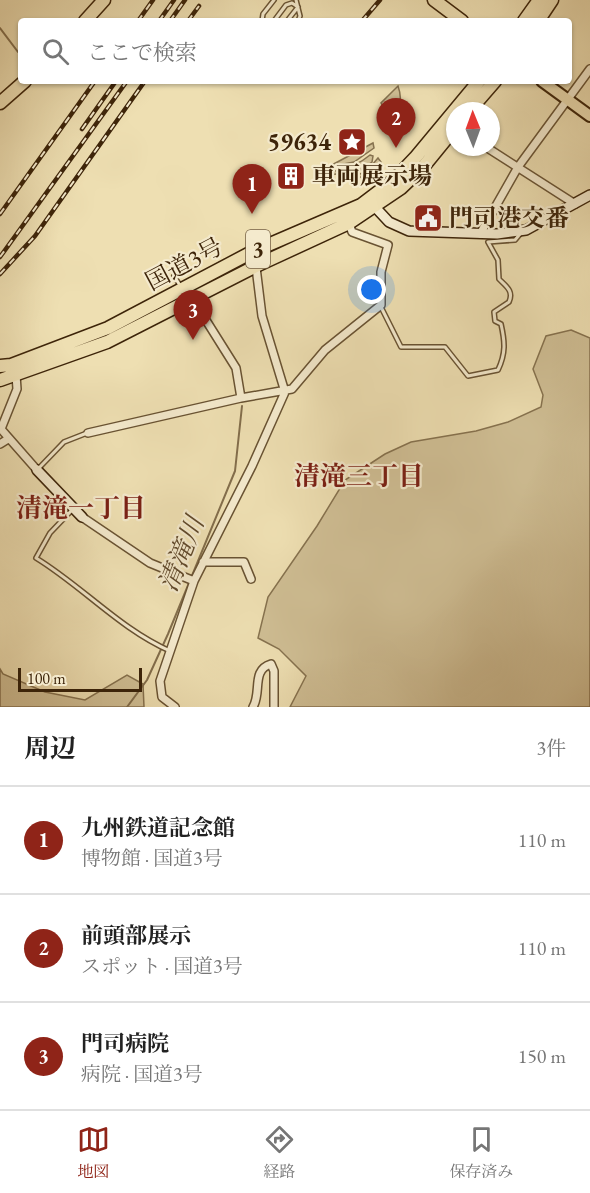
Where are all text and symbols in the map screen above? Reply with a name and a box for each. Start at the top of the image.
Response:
search box [18,18,572,84]
icon: search [39,35,72,68]
text: ここで検索 [87,38,197,67]
pin: 2 [376,98,416,148]
north arrow [446,102,500,156]
place label: 59634 [268,126,331,157]
place icon: 59634 [336,126,368,158]
building icon: 車両展示場 [275,160,307,192]
place label: 車両展示場 [312,160,432,191]
pin: 1 [232,164,272,214]
public building icon: 門司港交番 [412,202,444,234]
place label: 門司港交番 [449,202,569,233]
street label: 国道3号 [140,230,228,297]
road number: 3 [246,230,270,268]
your location [357,275,386,304]
pin: 3 [174,290,212,340]
district label: 清滝三丁目 [294,459,424,493]
district label: 清滝一丁目 [16,491,146,525]
water label: 清滝川 [151,509,212,597]
scale bar [18,665,142,692]
text: 100 m [27,668,66,689]
text: 周辺 [24,731,76,765]
text: 3件 [536,735,566,761]
text: 九州鉄道記念館 [81,813,235,842]
text: 1 [38,827,49,853]
text: 110 m [518,827,566,853]
text: 博物館 · 国道3号 [81,845,223,871]
text: 前頭部展示 [81,921,191,950]
text: 2 [38,935,49,961]
text: 110 m [518,935,566,961]
text: スポット · 国道3号 [81,953,243,979]
text: 門司病院 [81,1029,169,1058]
text: 3 [38,1043,49,1069]
text: 150 m [518,1043,566,1069]
text: 病院 · 国道3号 [81,1061,203,1087]
tab: 地図 [77,1123,110,1182]
tab: 経路 [263,1123,296,1182]
tab: 保存済み [449,1123,513,1182]

